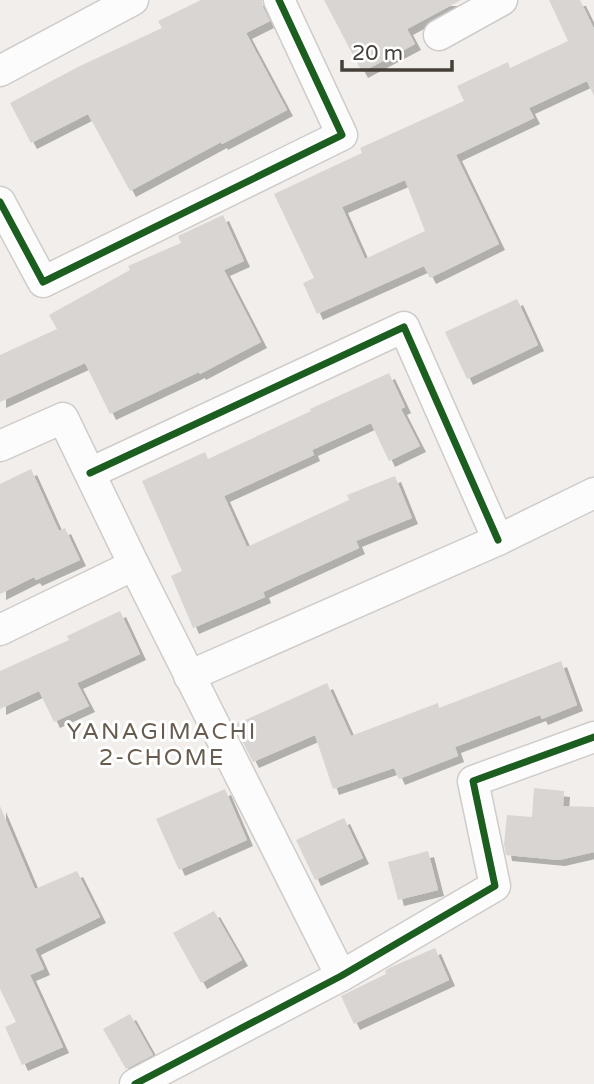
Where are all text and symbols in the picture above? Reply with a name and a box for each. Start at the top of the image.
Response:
scale bar [342,28,452,72]
text: 20 m [352,41,403,66]
district label: YANAGIMACHI 2-CHOME [67,718,257,772]

